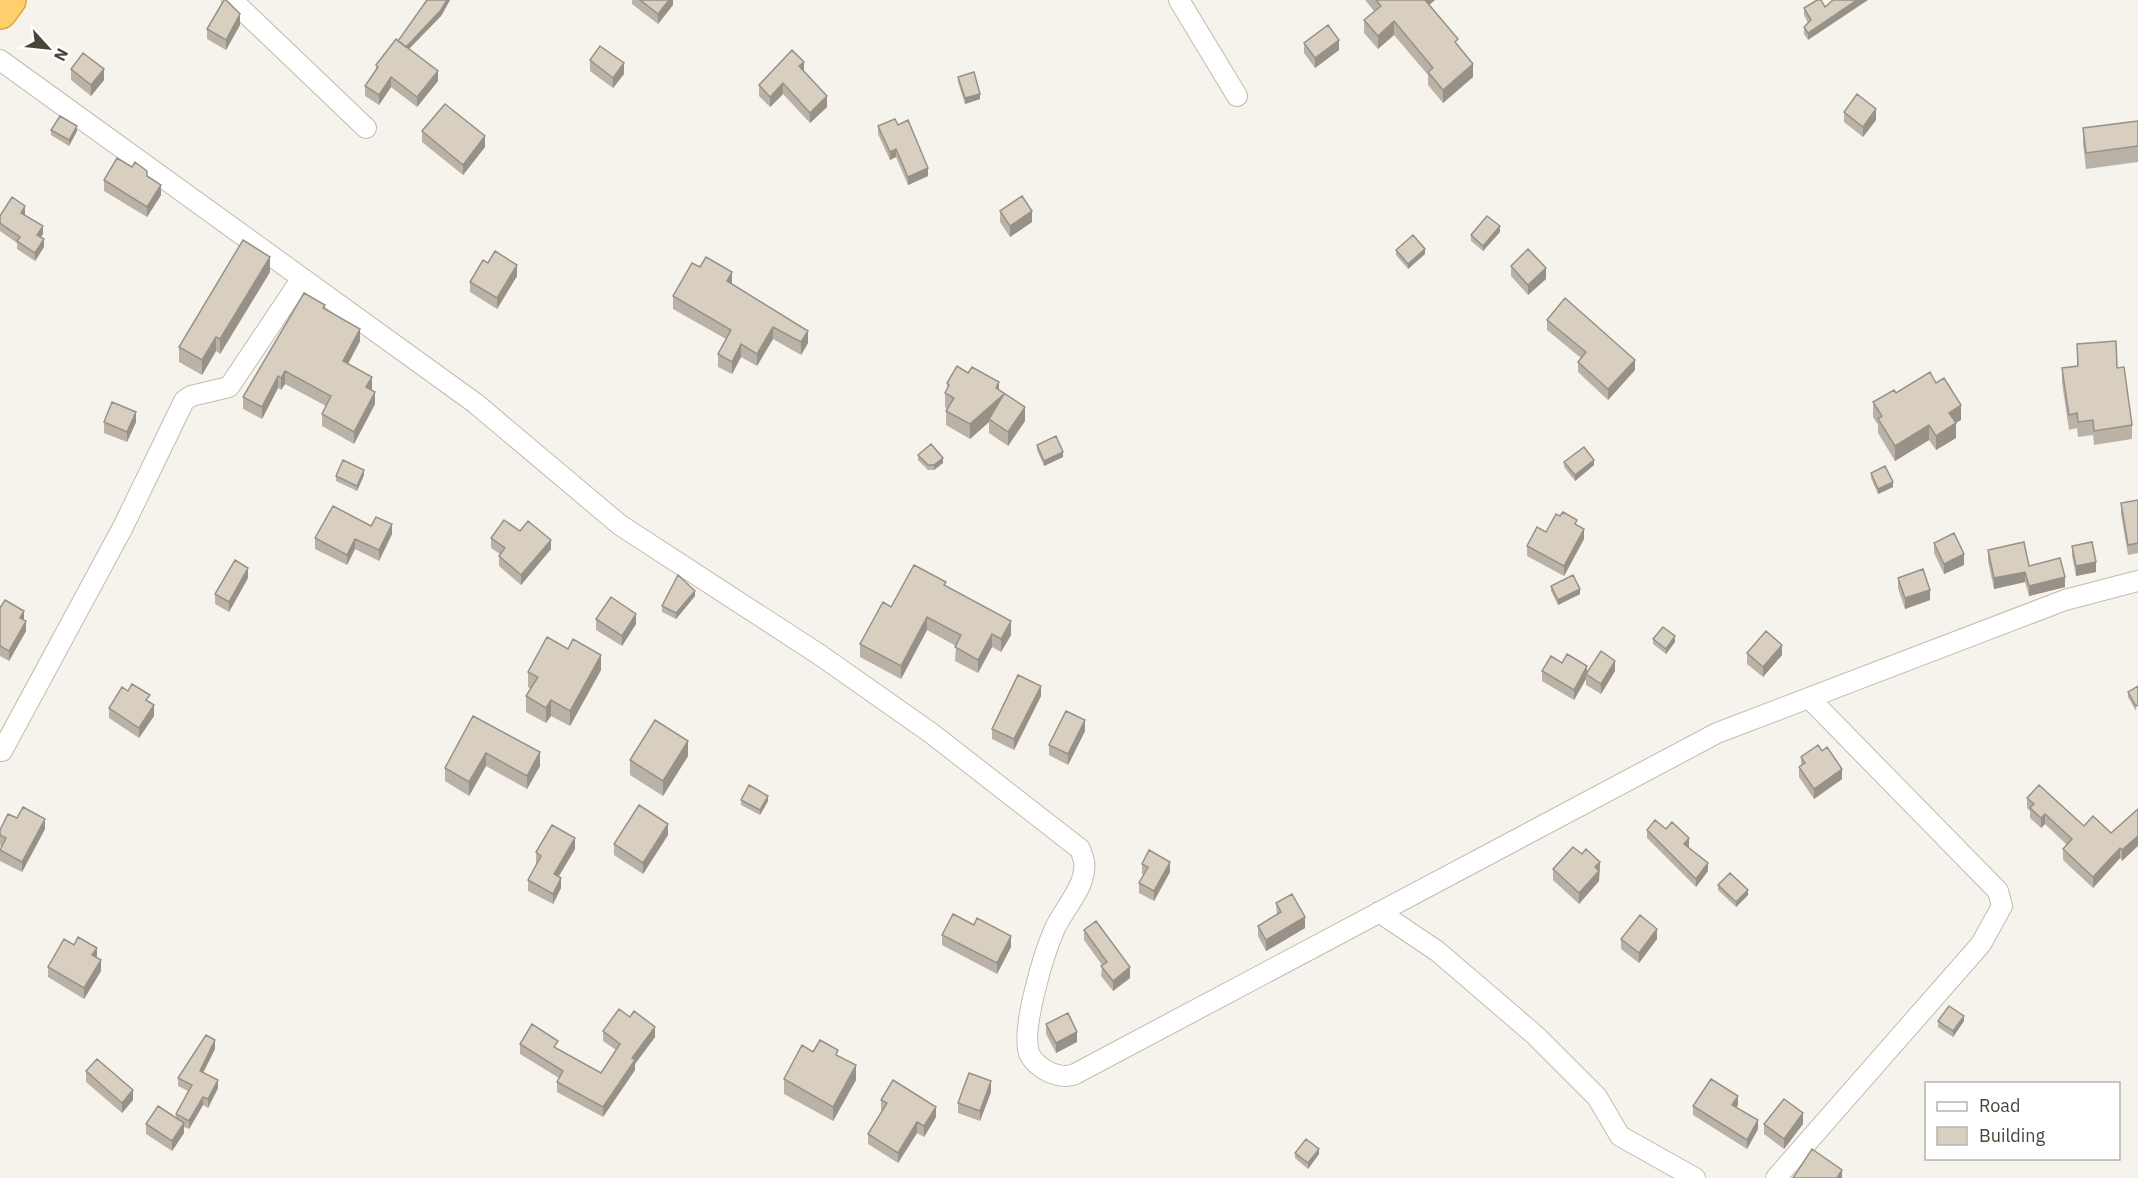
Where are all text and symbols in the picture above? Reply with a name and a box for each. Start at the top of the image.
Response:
north arrow [18,18,78,78]
text: N [50,45,73,65]
legend [1925,1082,2120,1160]
text: Road [1979,1094,2020,1117]
text: Building [1979,1124,2046,1147]

